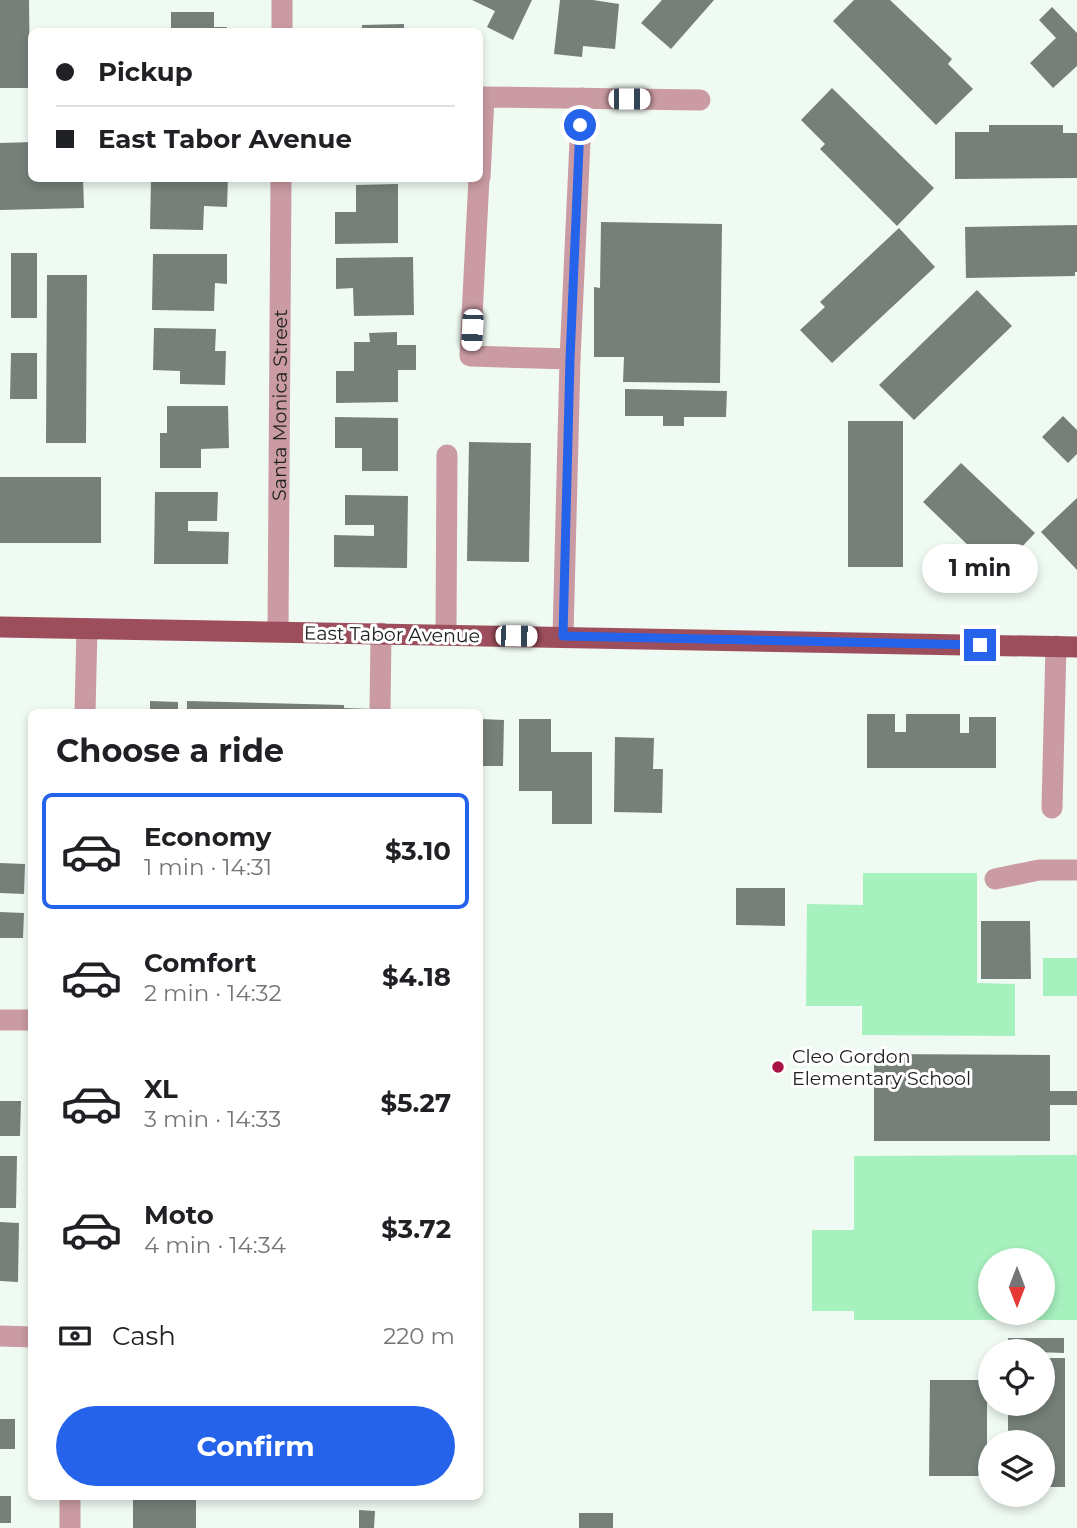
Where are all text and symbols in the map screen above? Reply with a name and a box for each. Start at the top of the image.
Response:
text: Pickup [98,56,193,88]
car [609,89,651,110]
route start [564,109,596,141]
text: East Tabor Avenue [98,123,352,155]
car [461,308,484,352]
street label: Santa Monica Street [268,309,292,501]
callout: 1 min [922,544,1038,592]
text: 1 min [949,554,1011,582]
street label: East Tabor Avenue [304,621,480,648]
car [495,625,538,647]
route end [964,629,996,661]
text: Choose a ride [56,731,284,770]
icon: car [60,820,123,883]
text: Economy [144,821,271,853]
text: $3.10 [385,835,451,867]
text: 1 min · 14:31 [144,853,272,881]
icon: car [60,946,123,1009]
text: Comfort [144,947,256,979]
text: $4.18 [382,961,451,993]
text: 2 min · 14:32 [144,979,282,1007]
place label: Cleo Gordon Elementary School [792,1045,971,1090]
marker: Cleo Gordon Elementary School [770,1059,786,1075]
icon: car [60,1072,123,1135]
text: XL [144,1073,178,1105]
text: $5.27 [380,1087,451,1119]
text: 3 min · 14:33 [144,1105,281,1133]
icon: car [60,1198,123,1261]
text: Moto [144,1199,214,1231]
text: $3.72 [381,1213,451,1245]
text: 4 min · 14:34 [144,1231,286,1259]
north arrow [978,1248,1055,1325]
map controls [978,1248,1055,1507]
icon: cash [56,1317,94,1355]
text: Cash [112,1320,176,1352]
text: 220 m [383,1322,455,1350]
button: locate [978,1339,1055,1416]
button: Confirm [56,1406,455,1486]
button: layers [978,1430,1055,1507]

